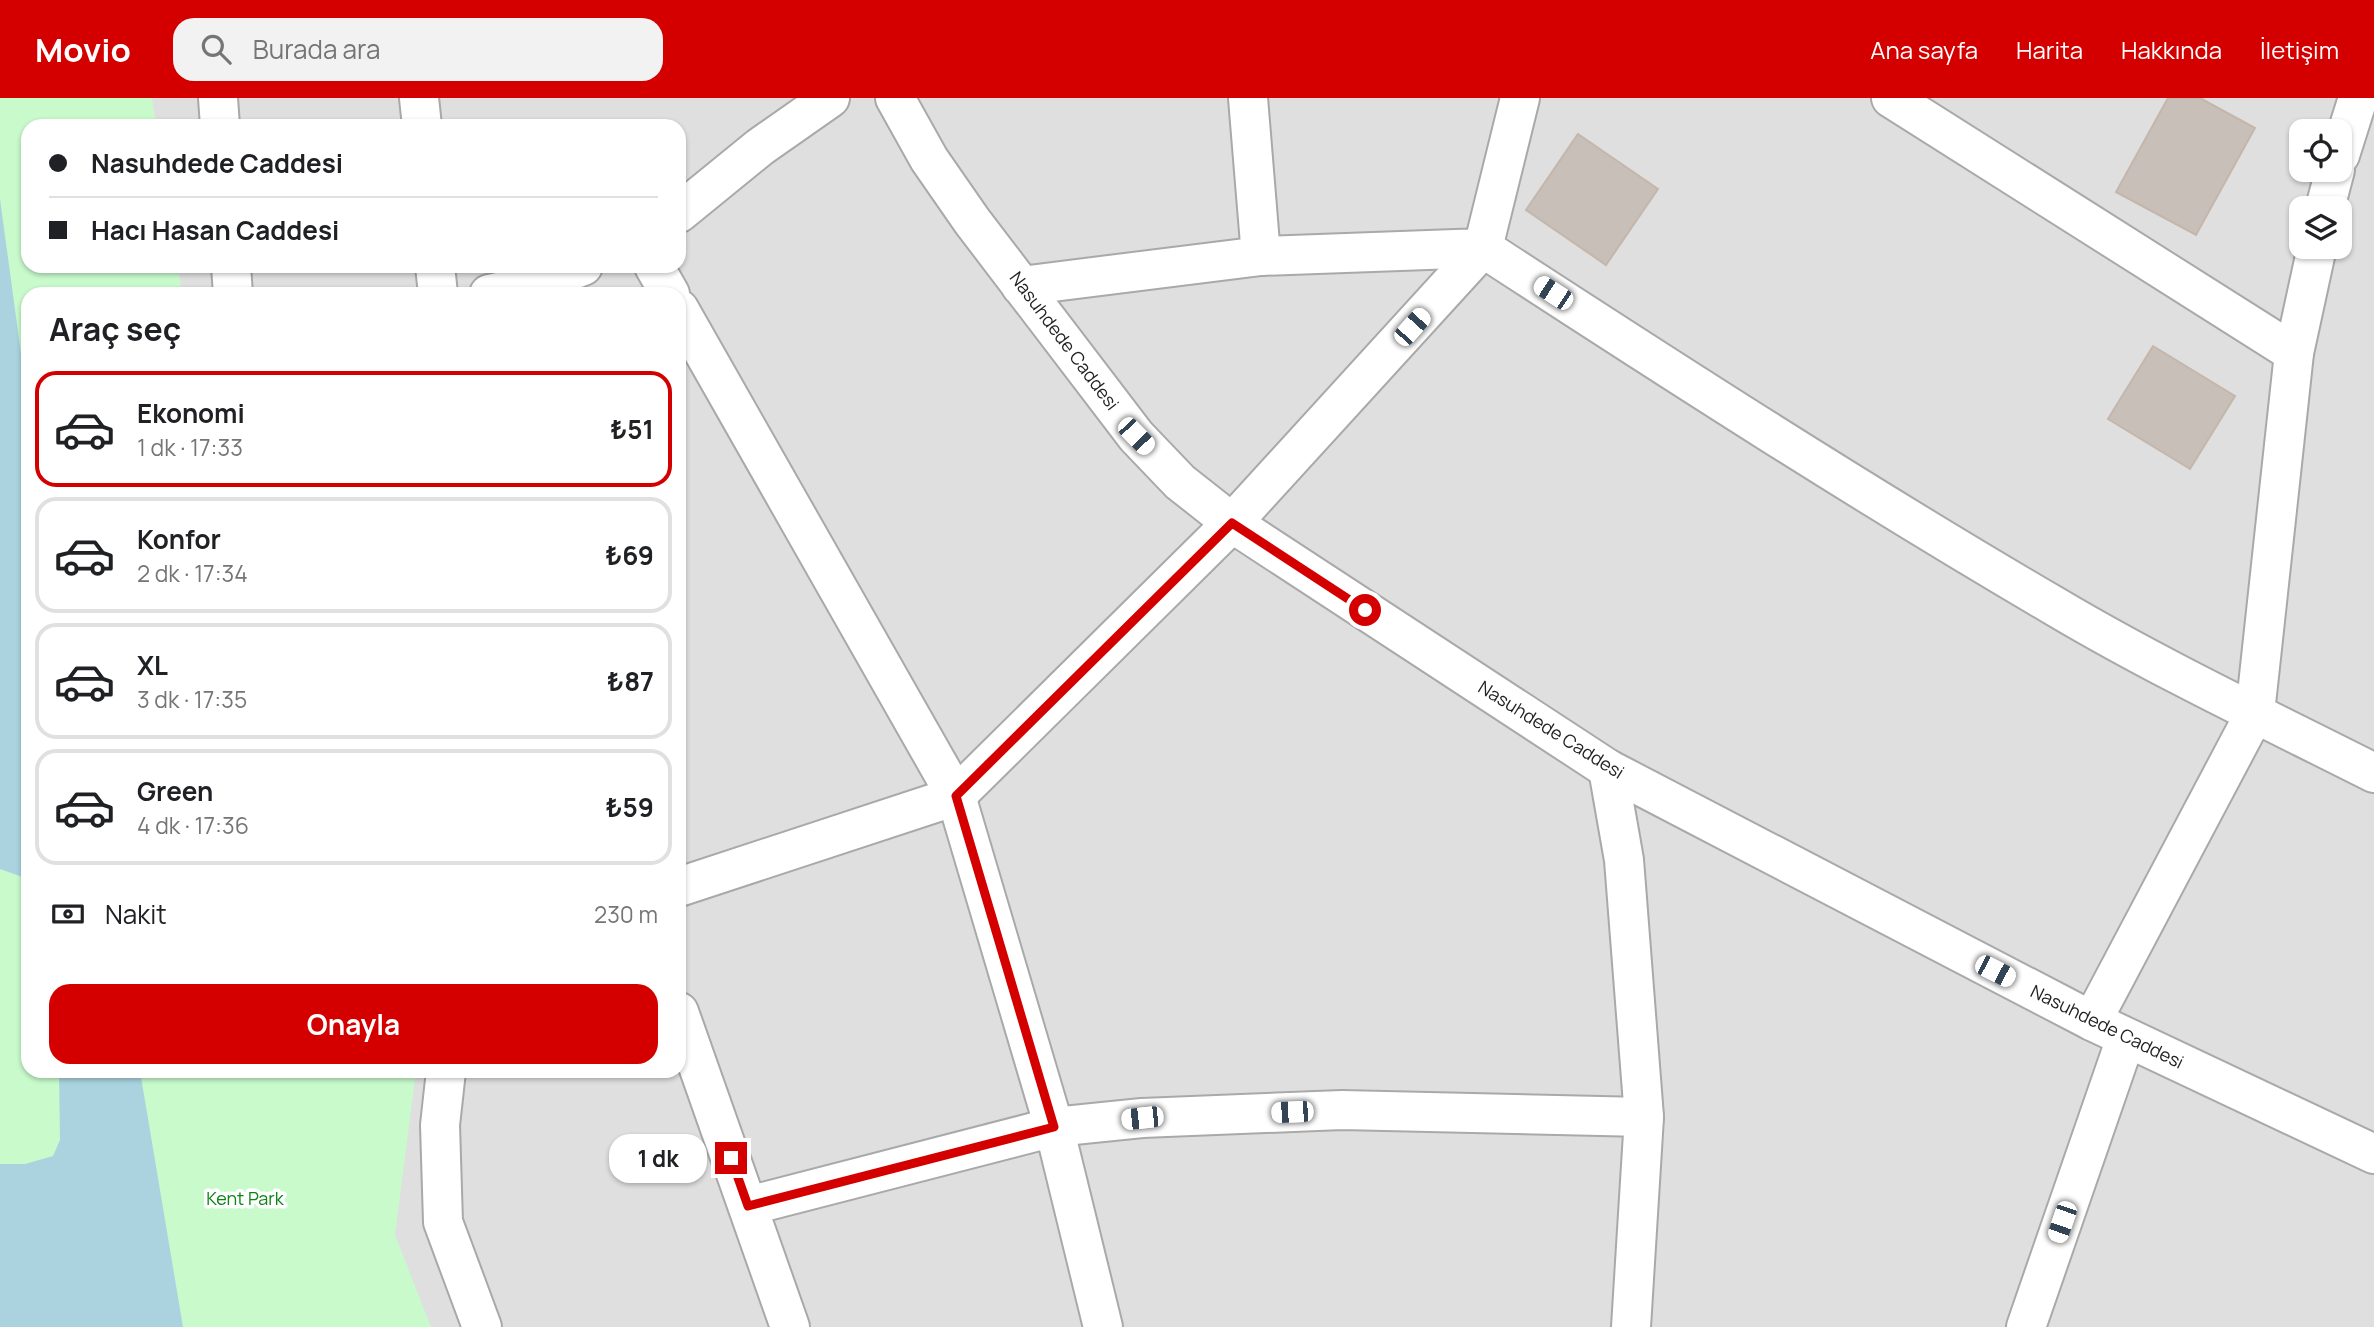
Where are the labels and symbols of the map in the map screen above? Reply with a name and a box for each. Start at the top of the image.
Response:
street label: Nasuhdede Caddesi [1005,266,1125,415]
car [1530,273,1577,313]
car [1391,304,1434,350]
car [1114,414,1159,458]
route start [1349,594,1381,626]
street label: Nasuhdede Caddesi [1474,675,1629,784]
car [1972,952,2019,990]
street label: Nasuhdede Caddesi [2027,979,2188,1074]
car [1271,1101,1314,1123]
car [1121,1105,1164,1131]
callout: 1 dk [608,1134,706,1182]
route end [715,1142,747,1174]
park label: Kent Park [206,1186,285,1210]
car [2046,1199,2079,1245]

